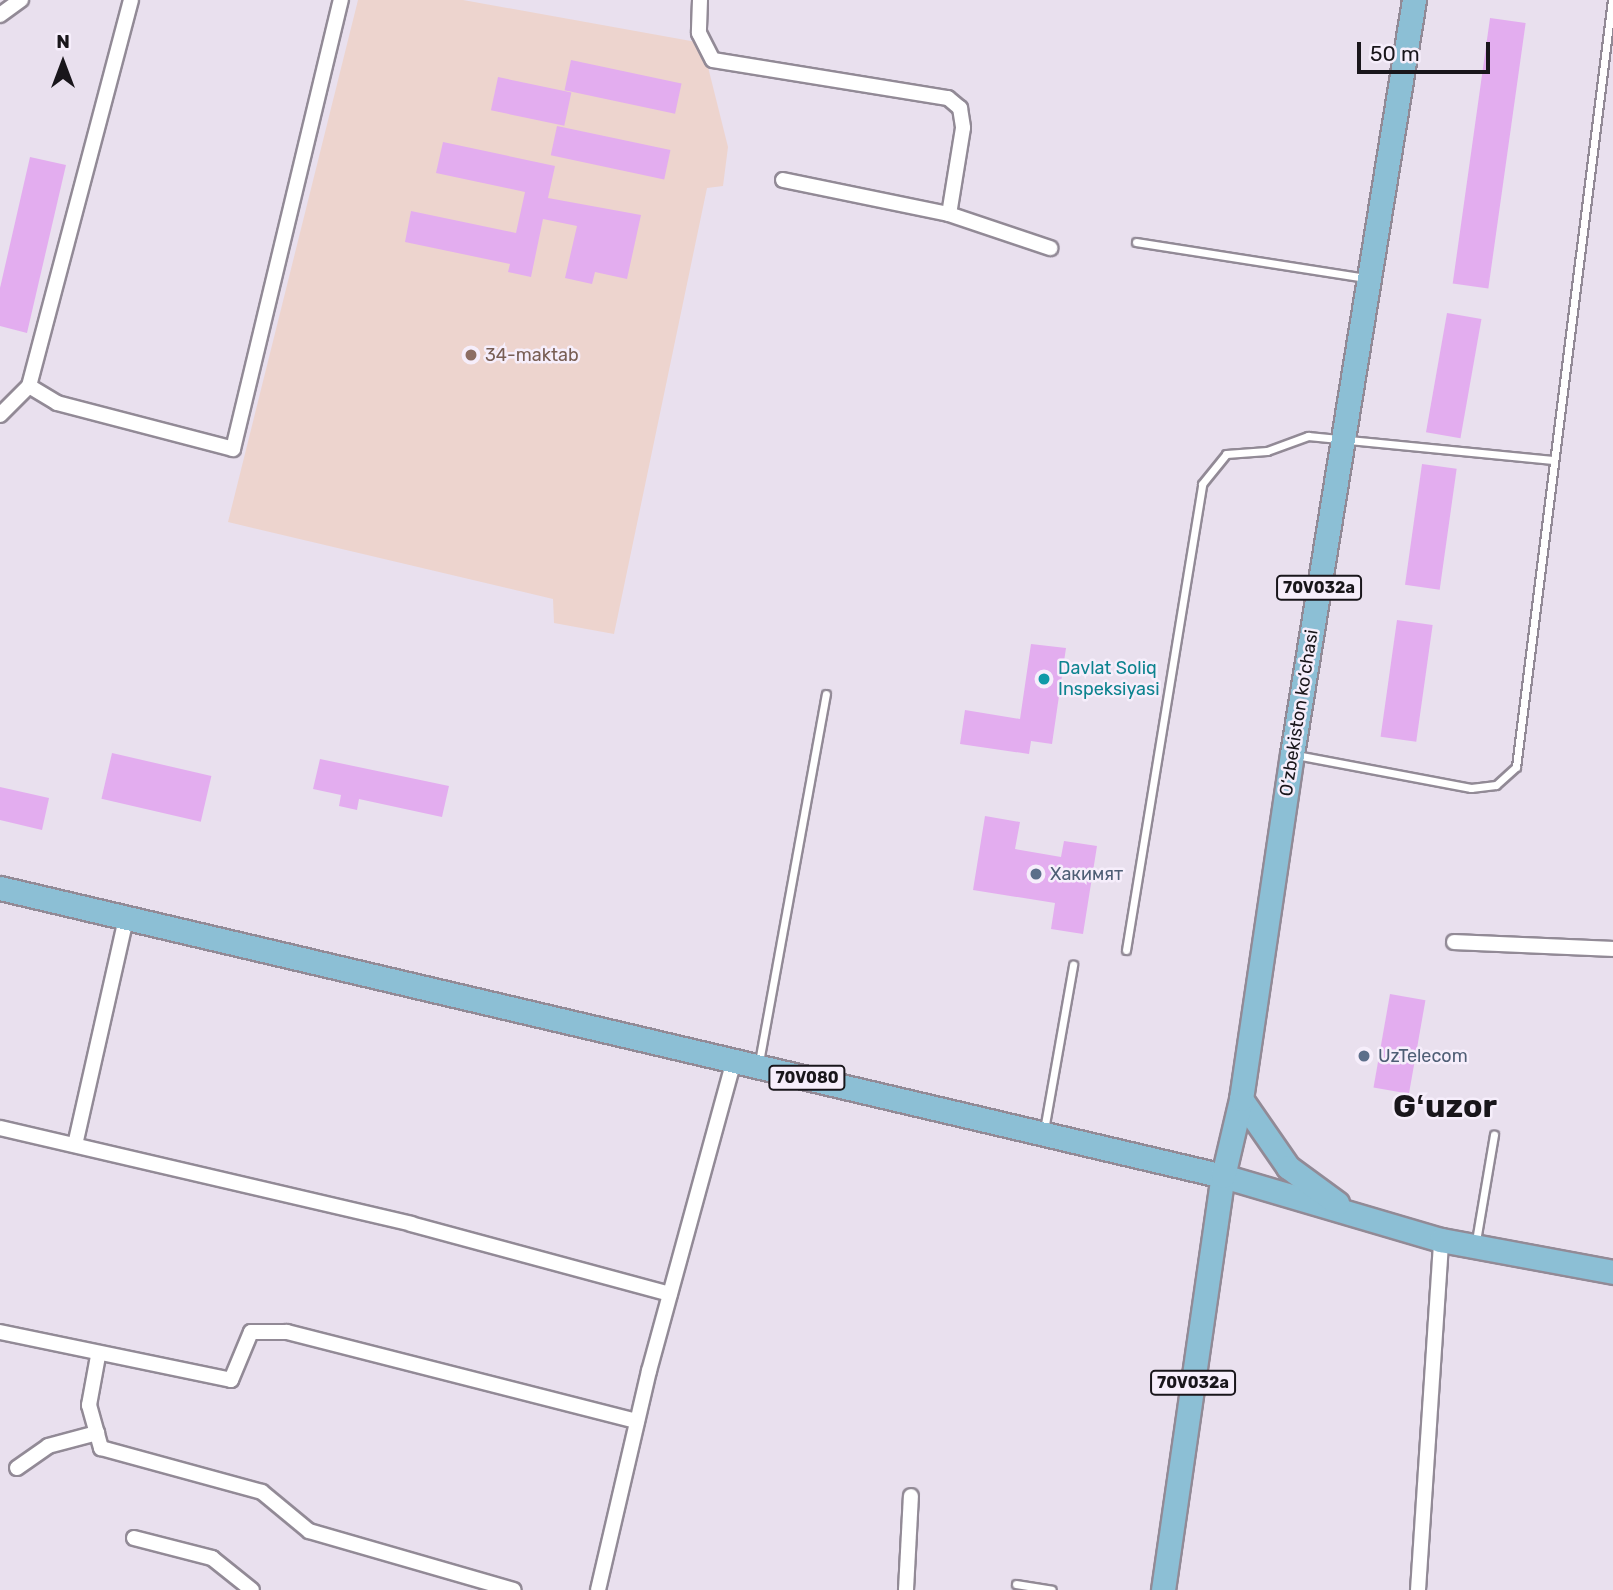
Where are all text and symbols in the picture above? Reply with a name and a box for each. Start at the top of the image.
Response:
north arrow [28,28,98,98]
scale bar [1361,28,1494,72]
text: N [56,30,70,53]
text: 50 m [1370,41,1420,66]
place label: 34-maktab [485,344,579,366]
marker: 34-maktab [463,347,479,363]
road number: 70V032a [1275,576,1363,600]
street label: O‘zbekiston ko‘chasi [1275,628,1323,798]
place label: Davlat Soliq Inspeksiyasi [1058,658,1160,700]
marker: Davlat Soliq Inspeksiyasi [1036,671,1052,687]
place label: Хакимят [1050,863,1123,885]
marker: Хакимят [1028,866,1044,882]
place label: UzTelecom [1378,1045,1468,1067]
marker: UzTelecom [1356,1048,1372,1064]
road number: 70V080 [767,1066,847,1090]
district label: Gʻuzor [1393,1087,1497,1125]
road number: 70V032a [1149,1371,1237,1396]

